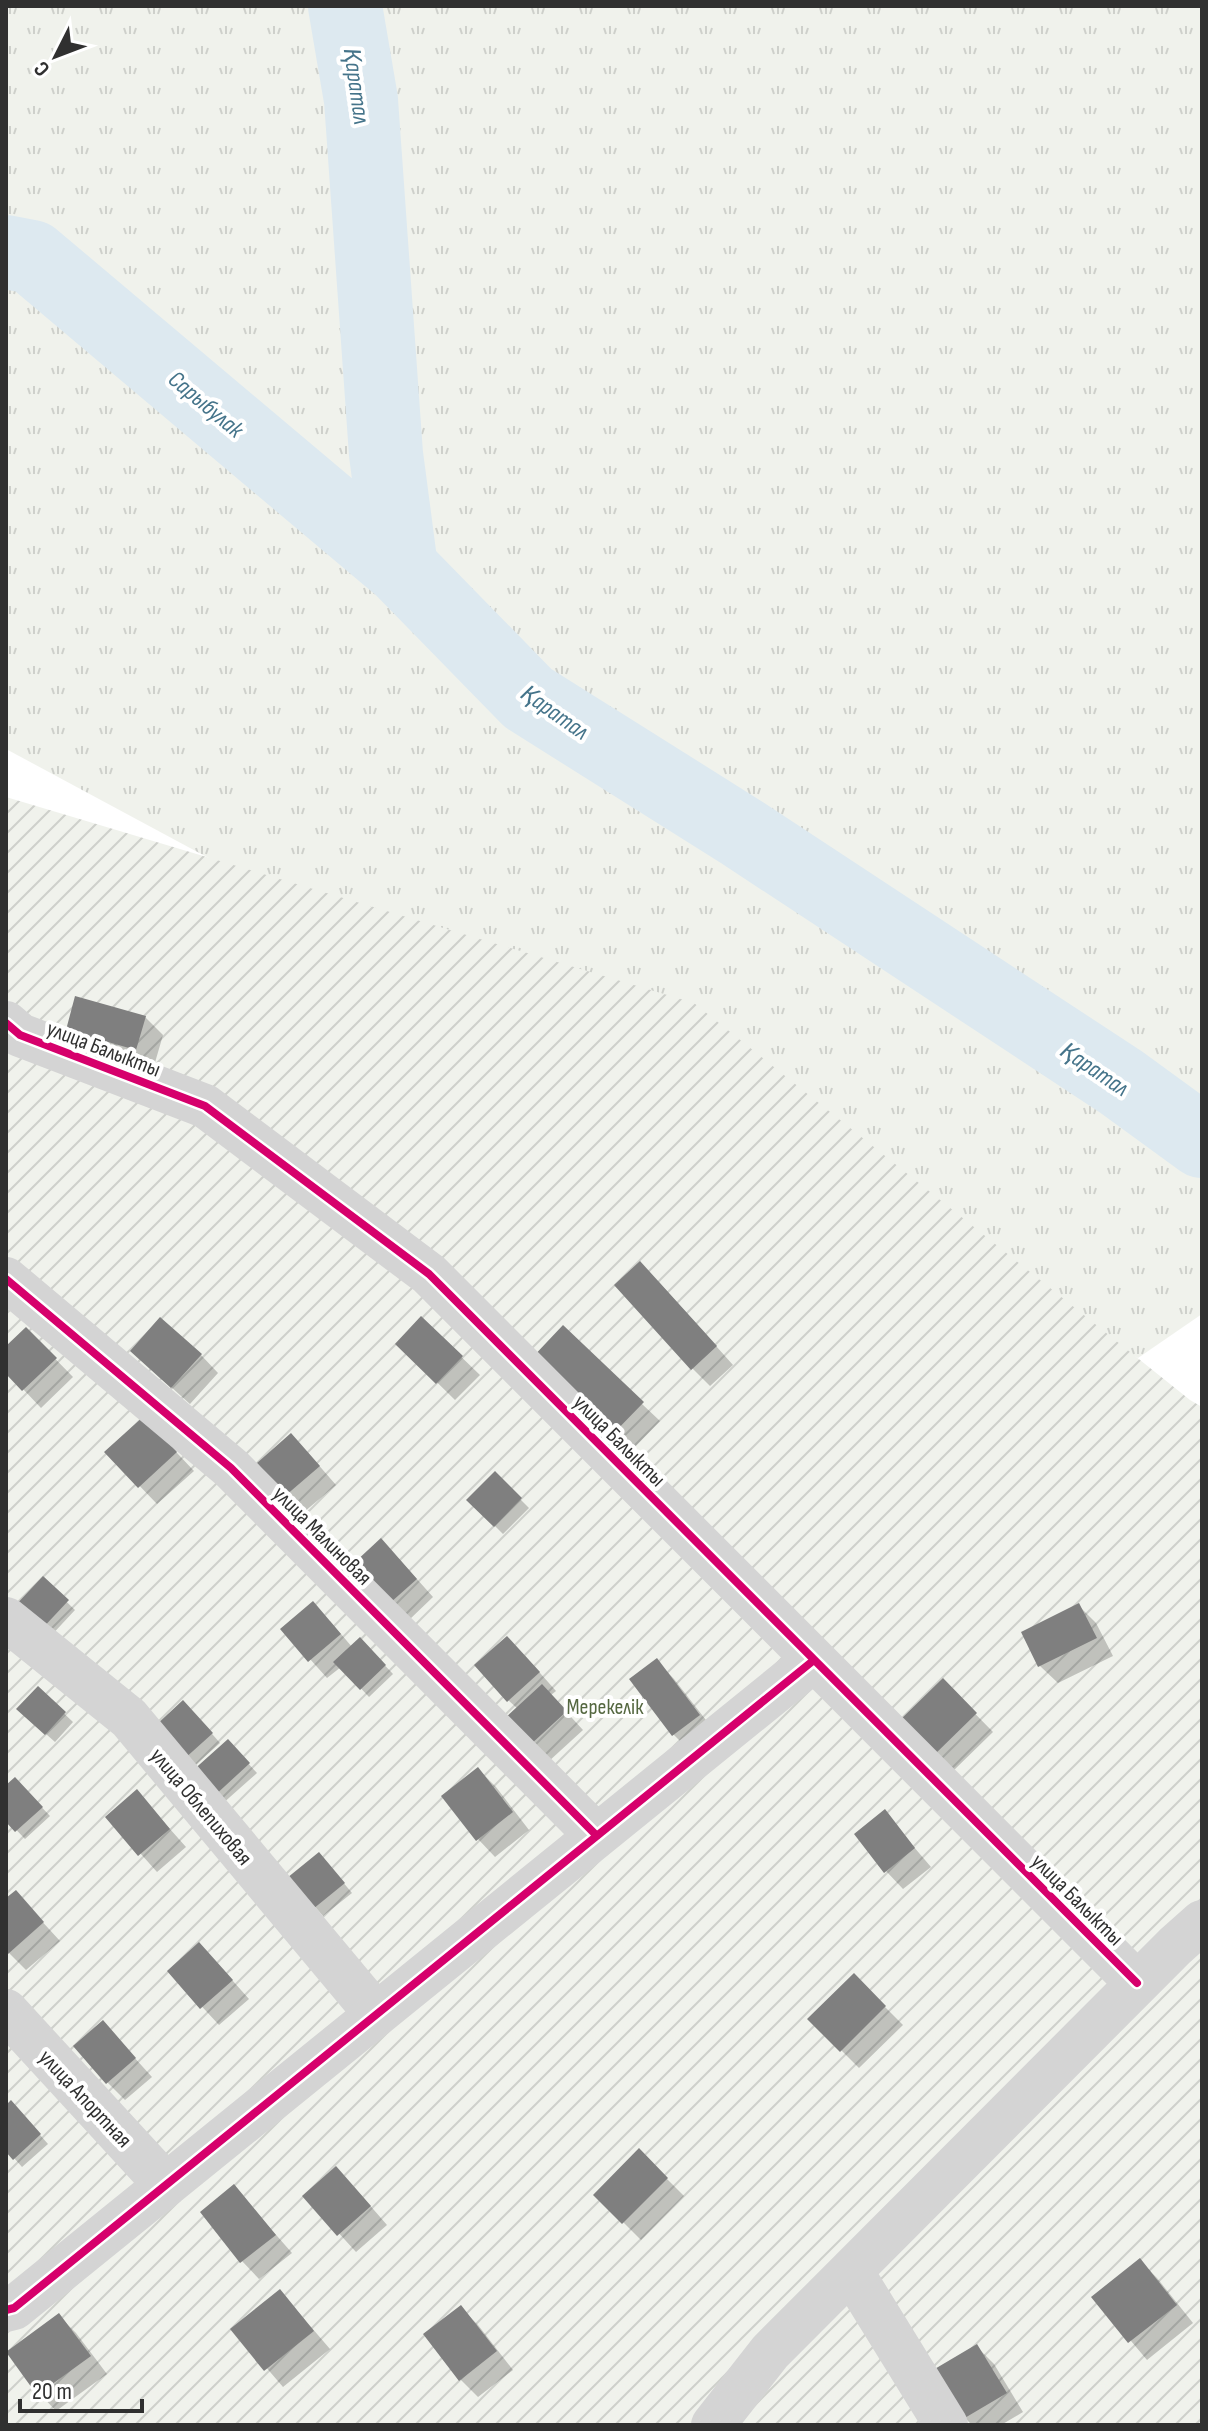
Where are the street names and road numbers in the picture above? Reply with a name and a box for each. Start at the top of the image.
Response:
street label: улица Балыкты [43,1015,164,1083]
street label: улица Балыкты [567,1389,671,1493]
street label: улица Малиновая [267,1481,377,1591]
street label: улица Облепиховая [144,1743,258,1871]
street label: улица Балыкты [1025,1848,1129,1952]
street label: улица Апортная [33,2044,137,2154]

